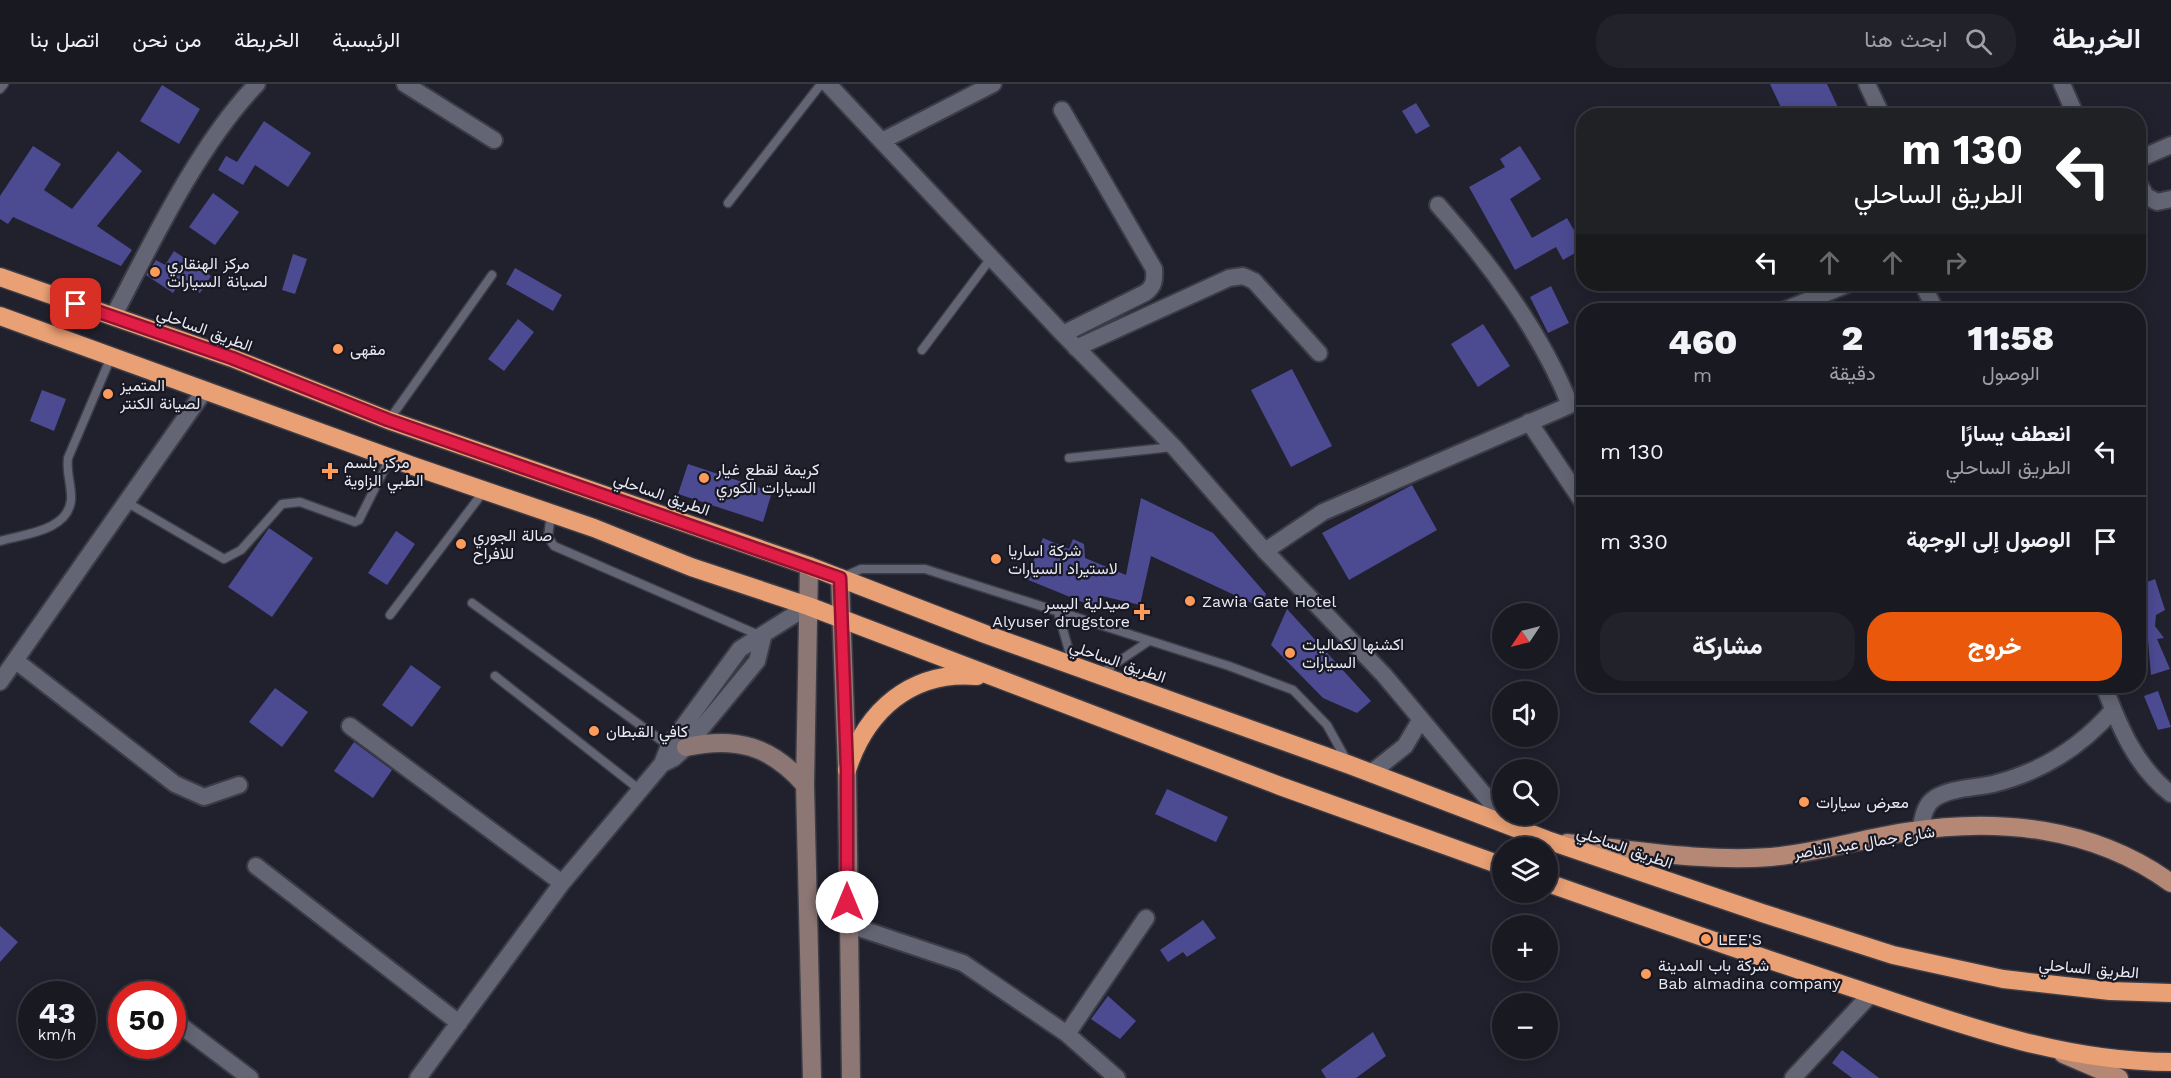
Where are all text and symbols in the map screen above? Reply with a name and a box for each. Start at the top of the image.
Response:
search box [1596,14,2016,68]
text: الخريطة [2052,22,2141,55]
icon: search [1962,25,1995,58]
text: اتصل بنا [30,27,99,52]
text: من نحن [132,27,201,52]
text: الخريطة [234,27,299,52]
text: الرئيسية [332,27,400,52]
text: ابحث هنا [1864,27,1947,52]
text: 130 m [1901,125,2023,174]
icon: left [2044,132,2122,210]
text: الطريق الساحلي [1854,178,2023,210]
icon: left [1750,246,1783,279]
icon: ahead [1813,246,1846,279]
icon: ahead [1876,246,1909,279]
icon: right [1939,246,1972,279]
place label: مركز الهنقاري لصيانة السيارات [167,254,268,292]
marker: مركز الهنقاري لصيانة السيارات [148,265,162,279]
pin [50,278,101,329]
icon: arrive [59,287,92,320]
street label: الطريق الساحلي [153,303,255,359]
text: 2 [1842,317,1863,359]
text: 11:58 [1967,317,2054,359]
text: 460 [1668,321,1737,363]
place label: مقهى [350,340,385,360]
marker: مقهى [331,342,345,356]
text: دقيقة [1829,361,1876,385]
text: الوصول [1982,361,2040,385]
text: m [1693,363,1712,387]
place label: المتميز لصيانة الكنتر [119,376,200,414]
marker: المتميز لصيانة الكنتر [101,387,115,401]
text: انعطف يسارًا [1961,421,2071,446]
icon: left [2089,435,2122,468]
text: 130 m [1600,439,1664,464]
place label: مركز بلسم الطبي الزاوية [344,453,424,494]
text: الطريق الساحلي [1946,455,2071,479]
place label: كريمة لقطع غيار السيارات الكوري [715,460,819,501]
marker: مركز بلسم الطبي الزاوية [321,462,339,480]
street label: الطريق الساحلي [610,469,712,524]
marker: كريمة لقطع غيار السيارات الكوري [697,471,711,485]
icon: arrive [2089,525,2122,558]
place label: صالة الجوري للافراح [473,526,552,565]
text: الوصول إلى الوجهة [1906,527,2071,552]
text: 330 m [1600,529,1668,554]
marker: صالة الجوري للافراح [454,537,468,551]
place label: شركة اساريا لاستيراد السيارات [1008,541,1118,579]
marker: شركة اساريا لاستيراد السيارات [989,552,1003,566]
place label: Zawia Gate Hotel [1202,592,1336,611]
place label: صيدلية اليسر Alyuser drugstore [992,594,1130,631]
marker: Zawia Gate Hotel [1183,594,1197,608]
north arrow [1492,603,1558,669]
map controls [1492,603,1558,1059]
marker: صيدلية اليسر Alyuser drugstore [1135,605,1149,619]
button: مشاركة [1600,612,1855,681]
button: خروج [1867,612,2122,681]
place label: اكشنها لكماليات السيارات [1302,635,1404,673]
street label: الطريق الساحلي [1066,636,1168,691]
marker: اكشنها لكماليات السيارات [1283,646,1297,660]
button: sound [1492,681,1558,747]
place label: كافي القبطان [606,722,688,745]
marker: كافي القبطان [587,724,601,738]
button: search [1492,759,1558,825]
place label: معرض سيارات [1816,793,1909,813]
marker: معرض سيارات [1797,795,1811,809]
street label: الطريق الساحلي [1573,822,1675,877]
street label: شارع جمال عبد الناصر [1791,822,1936,865]
button: layers [1492,837,1558,903]
position arrow [815,870,879,934]
button: + [1492,915,1558,981]
place label: LEE'S [1718,930,1762,949]
marker: LEE'S [1699,932,1713,946]
street label: الطريق الساحلي [2038,955,2140,986]
place label: شركة باب المدينة Bab almadina company [1658,956,1841,993]
marker: شركة باب المدينة Bab almadina company [1639,967,1653,981]
speed limit sign: 50 [108,981,186,1059]
button: − [1492,993,1558,1059]
text: 43 [38,995,76,1030]
text: km/h [38,1026,76,1044]

